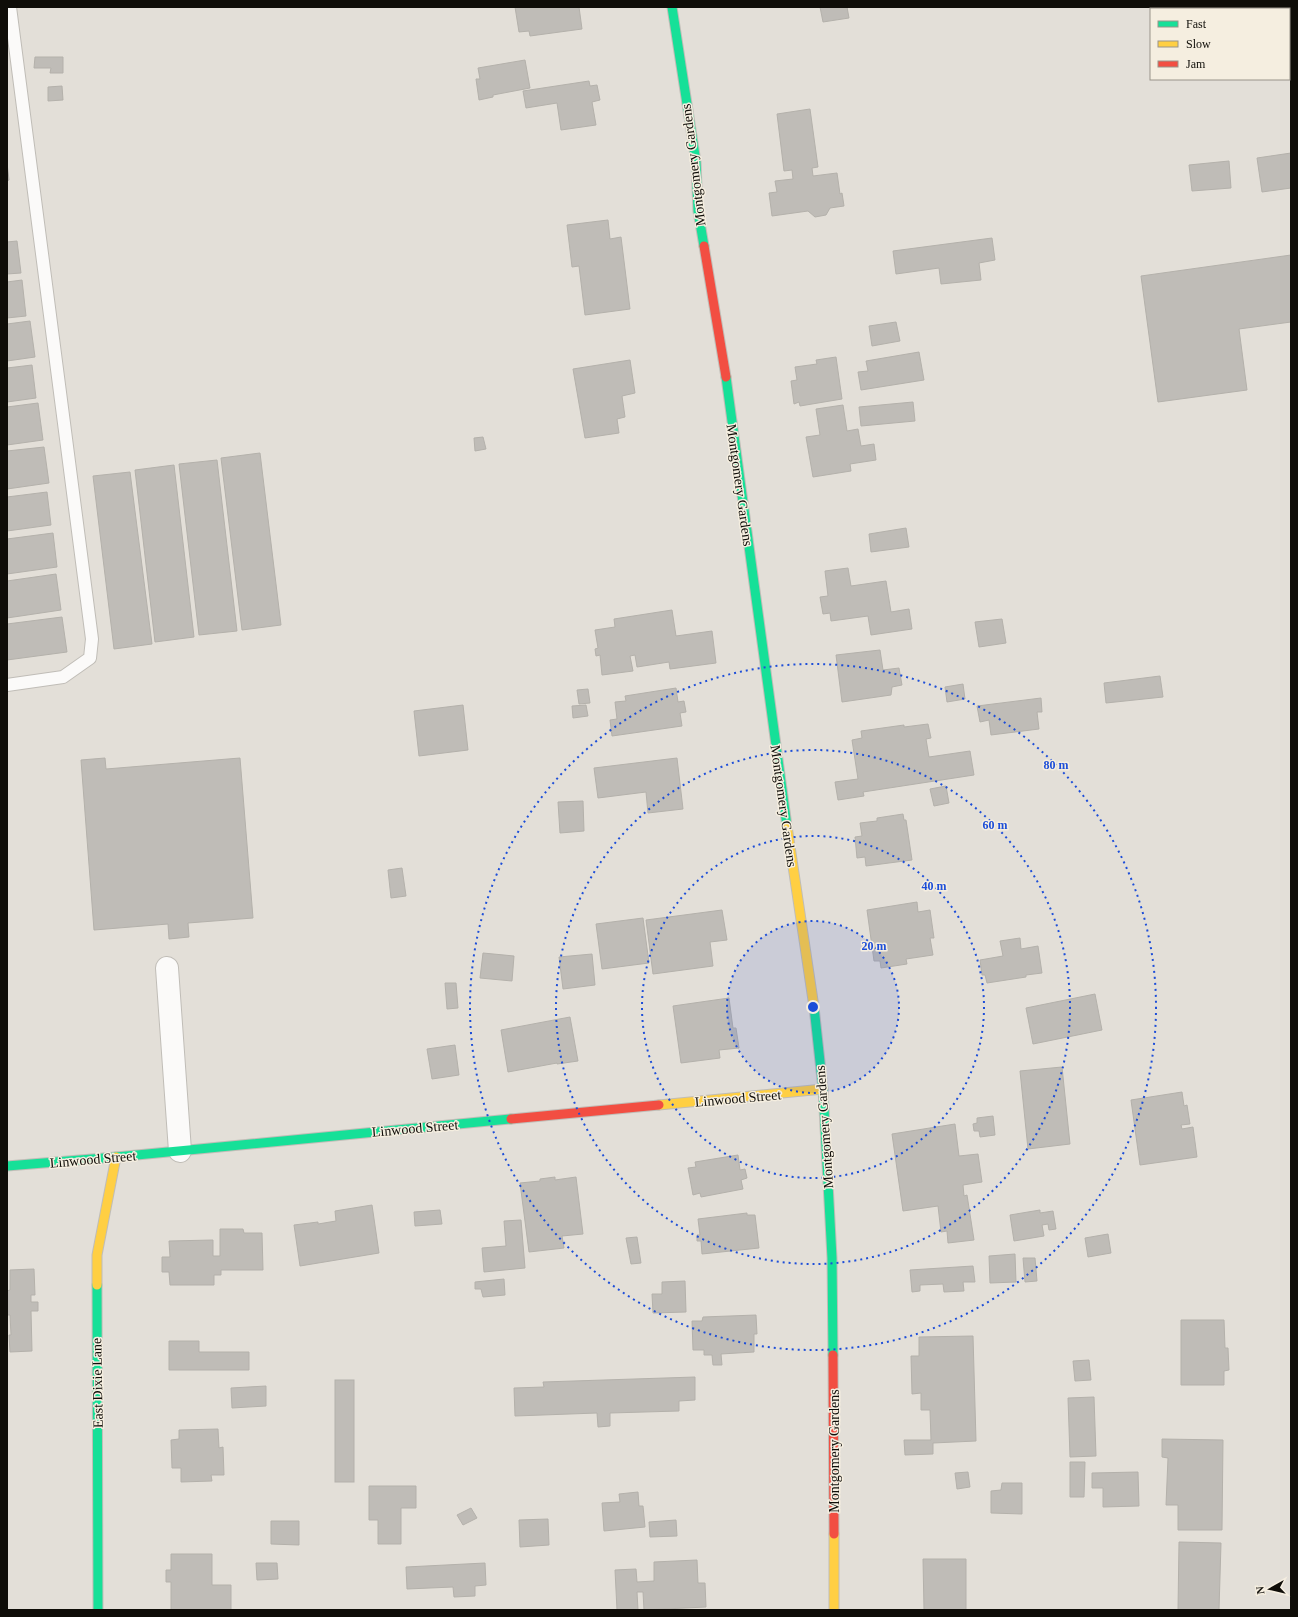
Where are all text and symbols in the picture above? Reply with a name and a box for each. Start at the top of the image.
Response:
legend [1150,8,1290,80]
text: Fast [1186,17,1207,31]
text: Slow [1186,37,1211,51]
text: Jam [1186,57,1206,71]
street label: Montgomery Gardens [679,103,708,227]
street label: Montgomery Gardens [724,423,756,547]
street label: Montgomery Gardens [768,744,800,868]
text: 80 m [1044,758,1069,772]
text: 60 m [983,818,1008,832]
text: 40 m [922,879,947,893]
text: 20 m [862,939,887,953]
centre of rings [806,1000,820,1014]
street label: Montgomery Gardens [813,1065,836,1189]
street label: Linwood Street [694,1087,782,1110]
street label: Linwood Street [371,1117,459,1140]
street label: Linwood Street [49,1148,137,1171]
street label: East Dixie Lane [89,1338,106,1428]
street label: Montgomery Gardens [827,1389,842,1513]
north arrow [1250,1569,1290,1609]
text: N [1254,1586,1267,1595]

